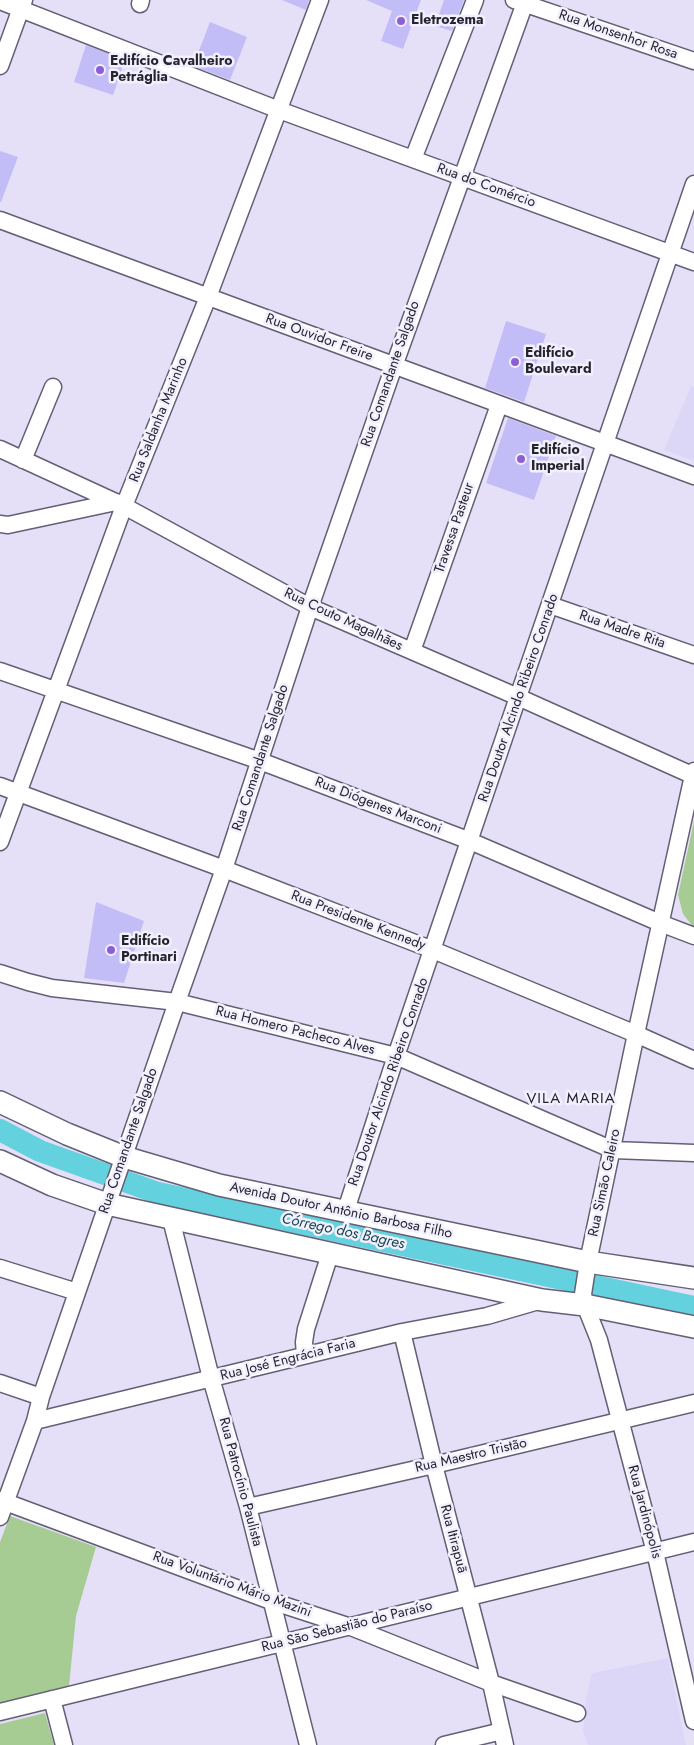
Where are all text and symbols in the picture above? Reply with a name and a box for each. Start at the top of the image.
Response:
street label: Rua Monsenhor Rosa [556,7,680,63]
place label: Eletrozema [411,13,483,29]
marker: Eletrozema [395,15,407,27]
place label: Edifício Cavalheiro Petráglia [110,54,233,86]
marker: Edifício Cavalheiro Petráglia [94,64,106,76]
street label: Rua do Comércio [434,160,538,212]
street label: Rua Comandante Salgado [358,299,424,449]
street label: Rua Ouvidor Freire [263,311,375,365]
place label: Edifício Boulevard [525,346,592,378]
street label: Rua Saldanha Marinho [126,355,192,485]
marker: Edifício Boulevard [509,356,521,368]
place label: Edifício Imperial [531,443,585,476]
marker: Edifício Imperial [515,453,527,465]
street label: Travessa Pasteur [432,481,478,575]
street label: Rua Couto Magalhães [281,585,405,655]
street label: Rua Doutor Alcindo Ribeiro Conrado [475,592,563,804]
street label: Rua Madre Rita [577,607,667,653]
street label: Rua Comandante Salgado [229,683,293,833]
street label: Rua Diógenes Marconi [312,774,444,838]
street label: Rua Presidente Kennedy [288,888,428,954]
place label: Edifício Portinari [121,934,177,966]
marker: Edifício Portinari [105,944,117,956]
street label: Rua Doutor Alcindo Ribeiro Conrado [345,976,433,1188]
street label: Rua Homero Pacheco Alves [214,1003,376,1059]
street label: Rua Comandante Salgado [96,1066,162,1216]
district label: VILA MARIA [525,1090,617,1108]
street label: Rua Simão Caleiro [585,1128,625,1238]
street label: Avenida Doutor Antônio Barbosa Filho [228,1179,454,1243]
water label: Córrego dos Bagres [280,1210,406,1254]
street label: Rua José Engrácia Faria [219,1335,357,1385]
street label: Rua Patrocínio Paulista [215,1416,265,1548]
street label: Rua Maestro Tristão [414,1435,528,1477]
street label: Rua Jardinópolis [623,1464,665,1560]
street label: Rua Itirapuã [436,1503,470,1575]
street label: Rua Voluntário Mário Mazini [150,1548,314,1622]
street label: Rua São Sebastião do Paraíso [260,1598,434,1656]

